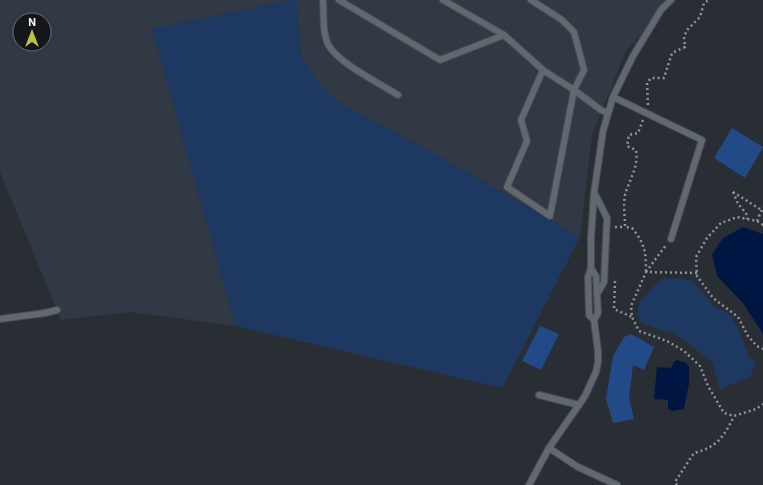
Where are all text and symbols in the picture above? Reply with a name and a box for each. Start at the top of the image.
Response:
north arrow [12,12,52,52]
text: N [28,16,36,29]

